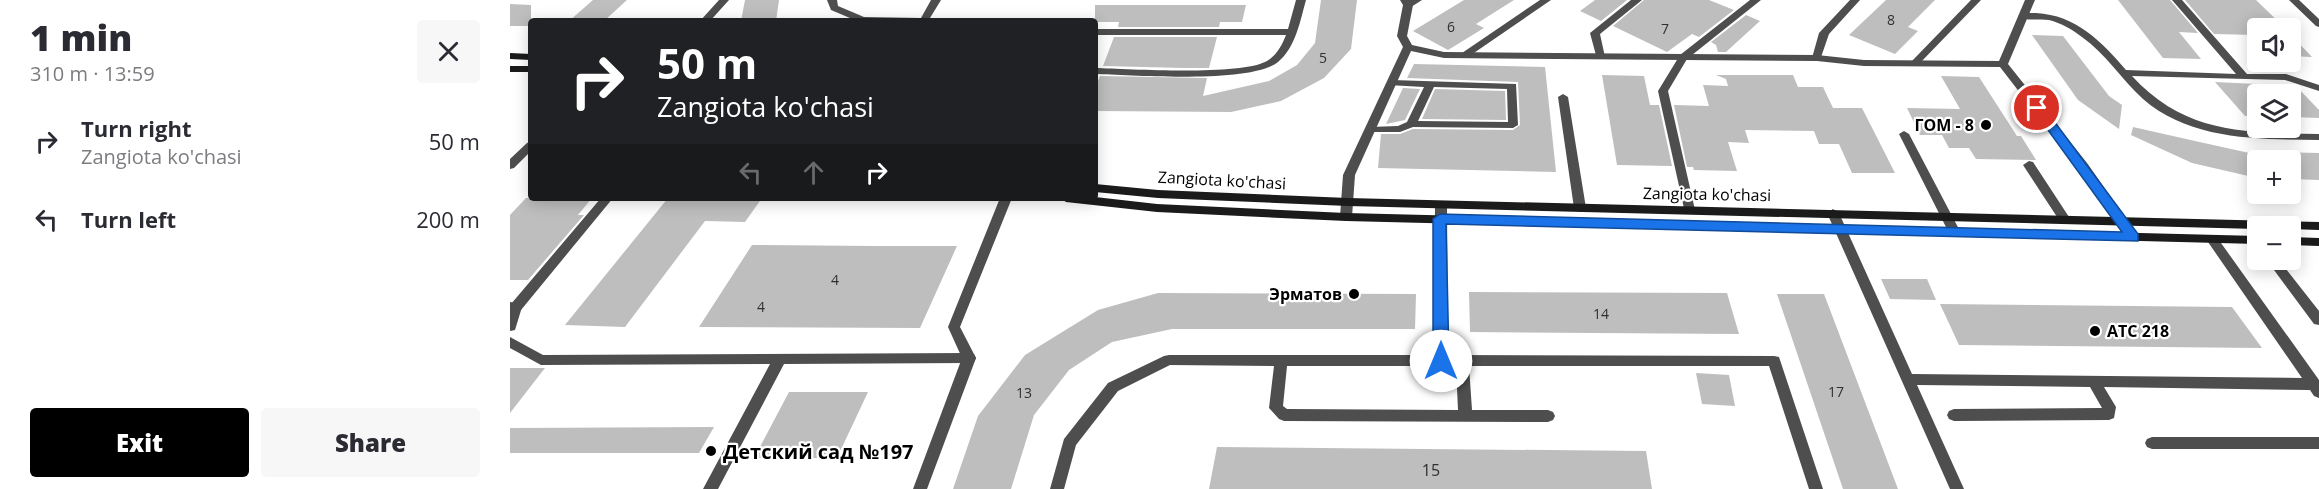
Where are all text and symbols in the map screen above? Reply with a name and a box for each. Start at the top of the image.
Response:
house number: 8 [1887,10,1895,29]
text: 1 min [30,13,132,62]
house number: 6 [1447,17,1455,36]
map controls [2247,18,2301,270]
button: sound [2247,18,2301,72]
house number: 7 [1661,19,1669,38]
button: close [417,20,480,83]
text: 50 m [657,34,757,91]
icon: right [558,42,636,120]
house number: 5 [1319,48,1327,67]
text: 310 m · 13:59 [30,60,155,87]
pin [2011,82,2062,133]
button: layers [2247,84,2301,138]
text: Zangiota ko'chasi [657,88,874,125]
icon: arrive [2020,91,2053,124]
text: Turn right [81,113,192,143]
place label: ГОМ - 8 [1915,114,1974,136]
marker: ГОМ - 8 [1979,118,1993,132]
icon: right [30,125,63,158]
text: 50 m [429,126,480,156]
text: Zangiota ko'chasi [81,143,242,170]
button: + [2247,150,2301,204]
icon: left [734,156,767,189]
icon: ahead [797,156,830,189]
icon: right [860,156,893,189]
street label: Zangiota ko'chasi [1157,166,1287,194]
street label: Zangiota ko'chasi [1643,182,1771,206]
icon: left [30,203,63,236]
text: Turn left [81,204,176,234]
text: 200 m [416,204,480,234]
button: − [2247,216,2301,270]
house number: 4 [831,270,839,289]
place label: Эрматов [1269,283,1342,305]
marker: Эрматов [1347,287,1361,301]
house number: 4 [757,297,765,316]
house number: 14 [1593,304,1609,323]
place label: АТС 218 [2107,320,2169,342]
marker: АТС 218 [2088,324,2102,338]
position arrow [1409,329,1473,393]
house number: 17 [1828,382,1844,401]
house number: 13 [1016,383,1032,402]
button: Exit [30,408,249,477]
button: Share [261,408,480,477]
place label: Детский сад №197 [723,438,914,465]
marker: Детский сад №197 [704,444,718,458]
house number: 15 [1422,459,1440,481]

